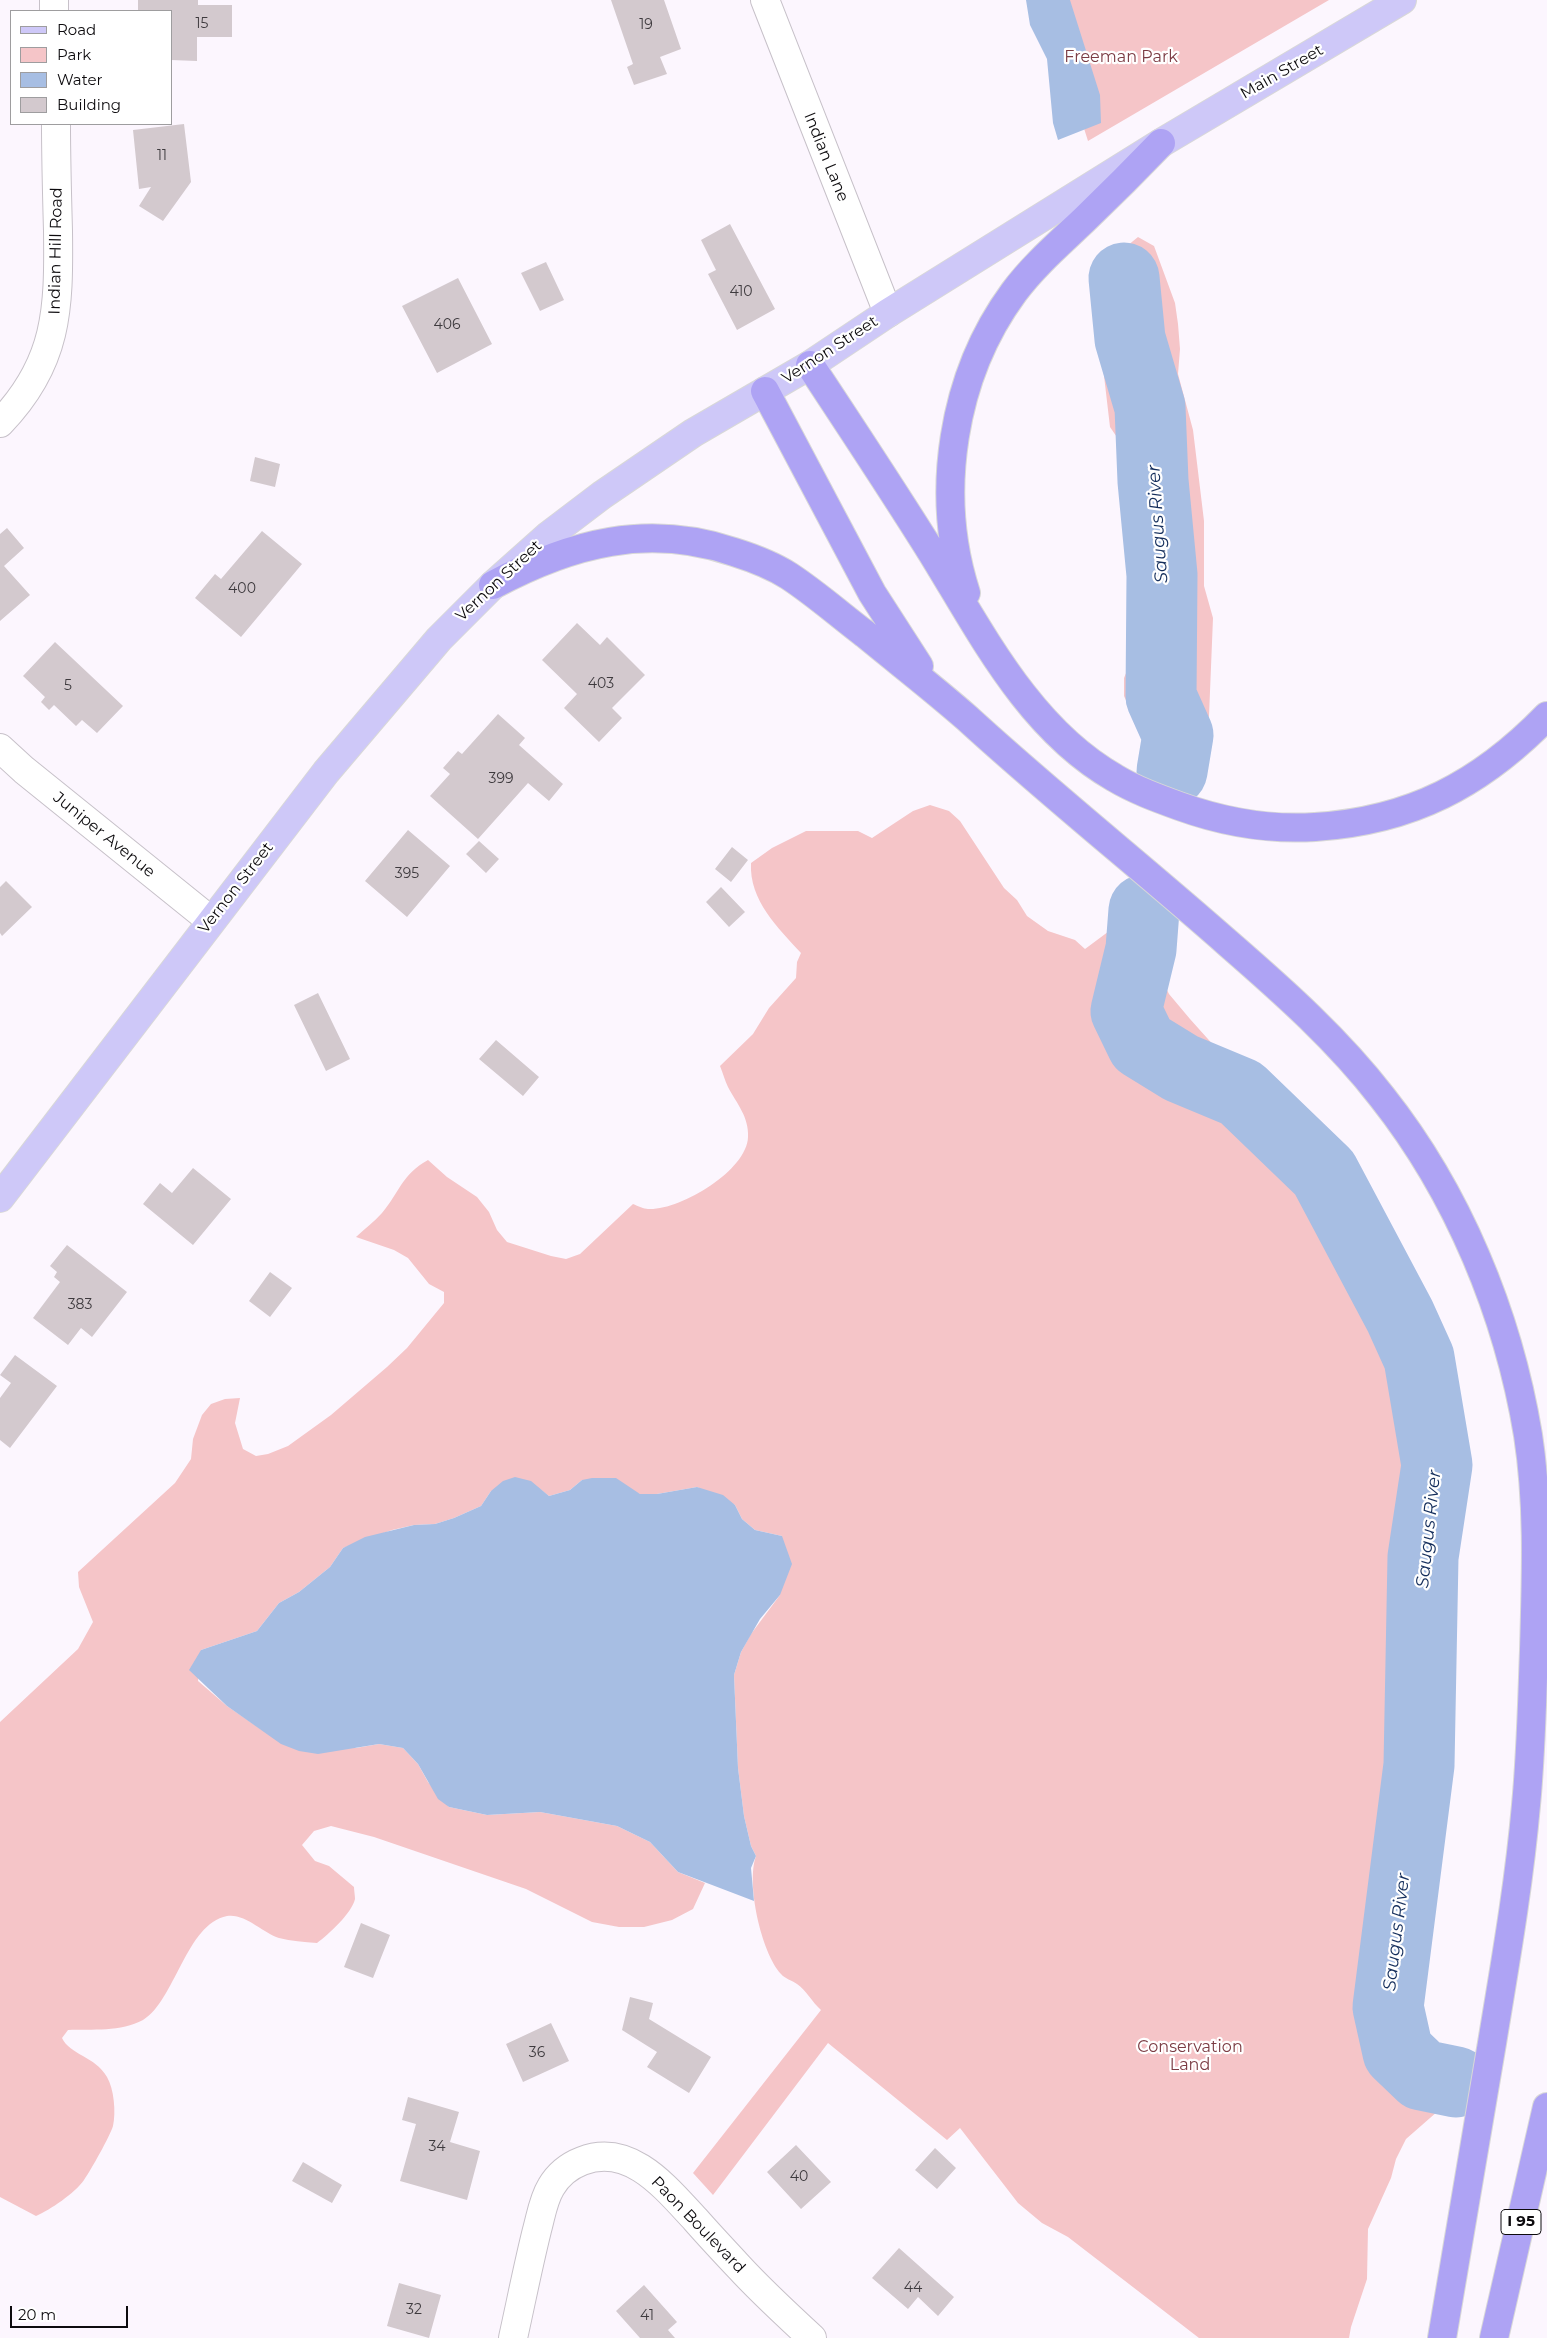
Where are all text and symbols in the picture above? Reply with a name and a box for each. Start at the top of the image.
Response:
legend [10,10,172,125]
house number: 15 [196,16,208,32]
house number: 19 [639,17,653,33]
text: Road [57,20,96,39]
street label: Main Street [1237,41,1327,103]
text: Park [57,45,91,64]
park label: Freeman Park [1064,47,1178,67]
text: Water [57,70,103,89]
text: Building [57,95,121,114]
street label: Indian Lane [799,110,853,204]
house number: 11 [157,148,167,164]
street label: Indian Hill Road [45,187,67,315]
house number: 410 [729,284,753,300]
street label: Vernon Street [778,312,882,388]
house number: 406 [433,317,461,333]
water label: Saugus River [1143,464,1173,584]
street label: Vernon Street [452,536,546,626]
house number: 400 [228,581,256,597]
house number: 403 [588,676,614,692]
house number: 5 [64,678,72,694]
house number: 399 [489,771,513,787]
street label: Juniper Avenue [49,788,159,882]
street label: Vernon Street [194,839,278,937]
house number: 395 [395,866,419,882]
house number: 383 [68,1297,92,1313]
water label: Saugus River [1412,1469,1446,1589]
water label: Saugus River [1379,1872,1415,1992]
park label: Conservation Land [1137,2037,1243,2075]
house number: 36 [529,2045,545,2061]
house number: 34 [428,2139,446,2155]
house number: 40 [790,2169,808,2185]
street label: Paon Boulevard [647,2173,749,2277]
road number: I 95 [1501,2210,1541,2234]
house number: 44 [904,2280,922,2296]
scale bar [12,2296,130,2328]
house number: 32 [406,2302,422,2318]
text: 20 m [18,2305,56,2324]
house number: 41 [640,2308,654,2324]

